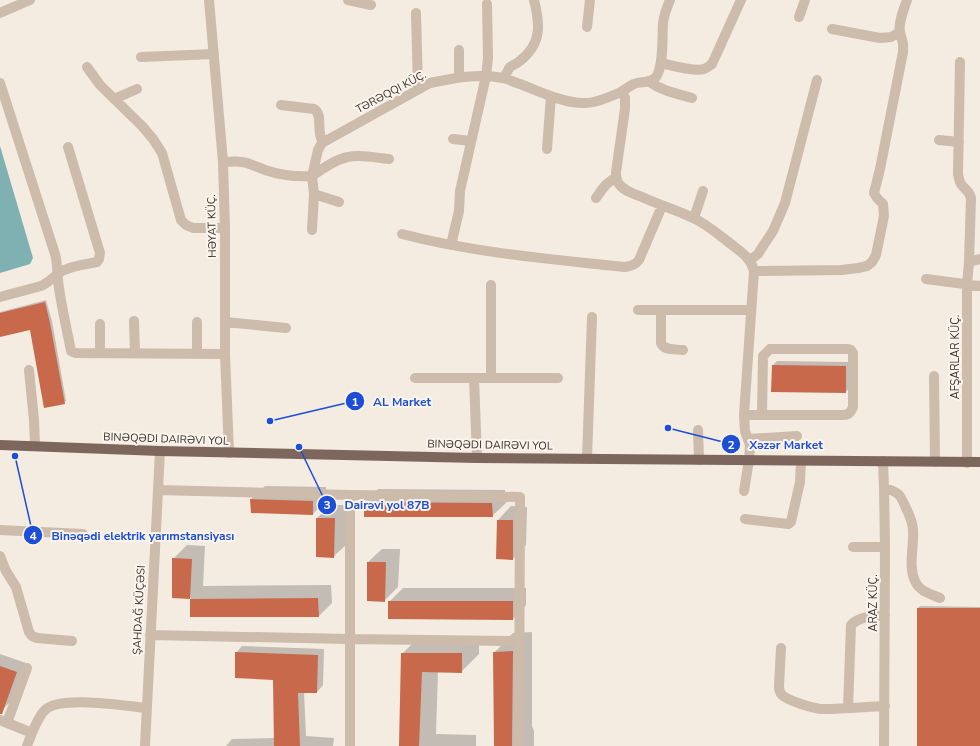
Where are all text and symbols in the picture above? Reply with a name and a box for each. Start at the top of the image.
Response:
street label: TƏRƏQQI KÜÇ. [353,67,429,117]
street label: HƏYAT KÜÇ. [204,194,220,258]
street label: AFŞARLAR KÜÇ. [948,315,963,399]
callout: AL Market [345,389,439,413]
text: 1 [351,394,359,410]
text: AL Market [373,394,431,410]
street label: BINƏQƏDI DAIRƏVI YOL [103,429,229,449]
callout: Xəzər Market [721,432,830,456]
street label: BINƏQƏDI DAIRƏVI YOL [427,436,553,454]
text: 2 [727,437,735,453]
text: Xəzər Market [748,437,823,453]
callout: Dairəvi yol 87B [317,493,438,517]
text: 3 [323,497,331,513]
text: Dairəvi yol 87B [344,497,430,513]
callout: Binəqədi elektrik yarımstansiyası [23,523,242,547]
text: 4 [29,528,37,544]
text: Binəqədi elektrik yarımstansiyası [52,528,234,544]
street label: ŞAHDAĞ KÜÇƏSI [128,565,149,655]
street label: ARAZ KÜÇ. [866,574,881,632]

